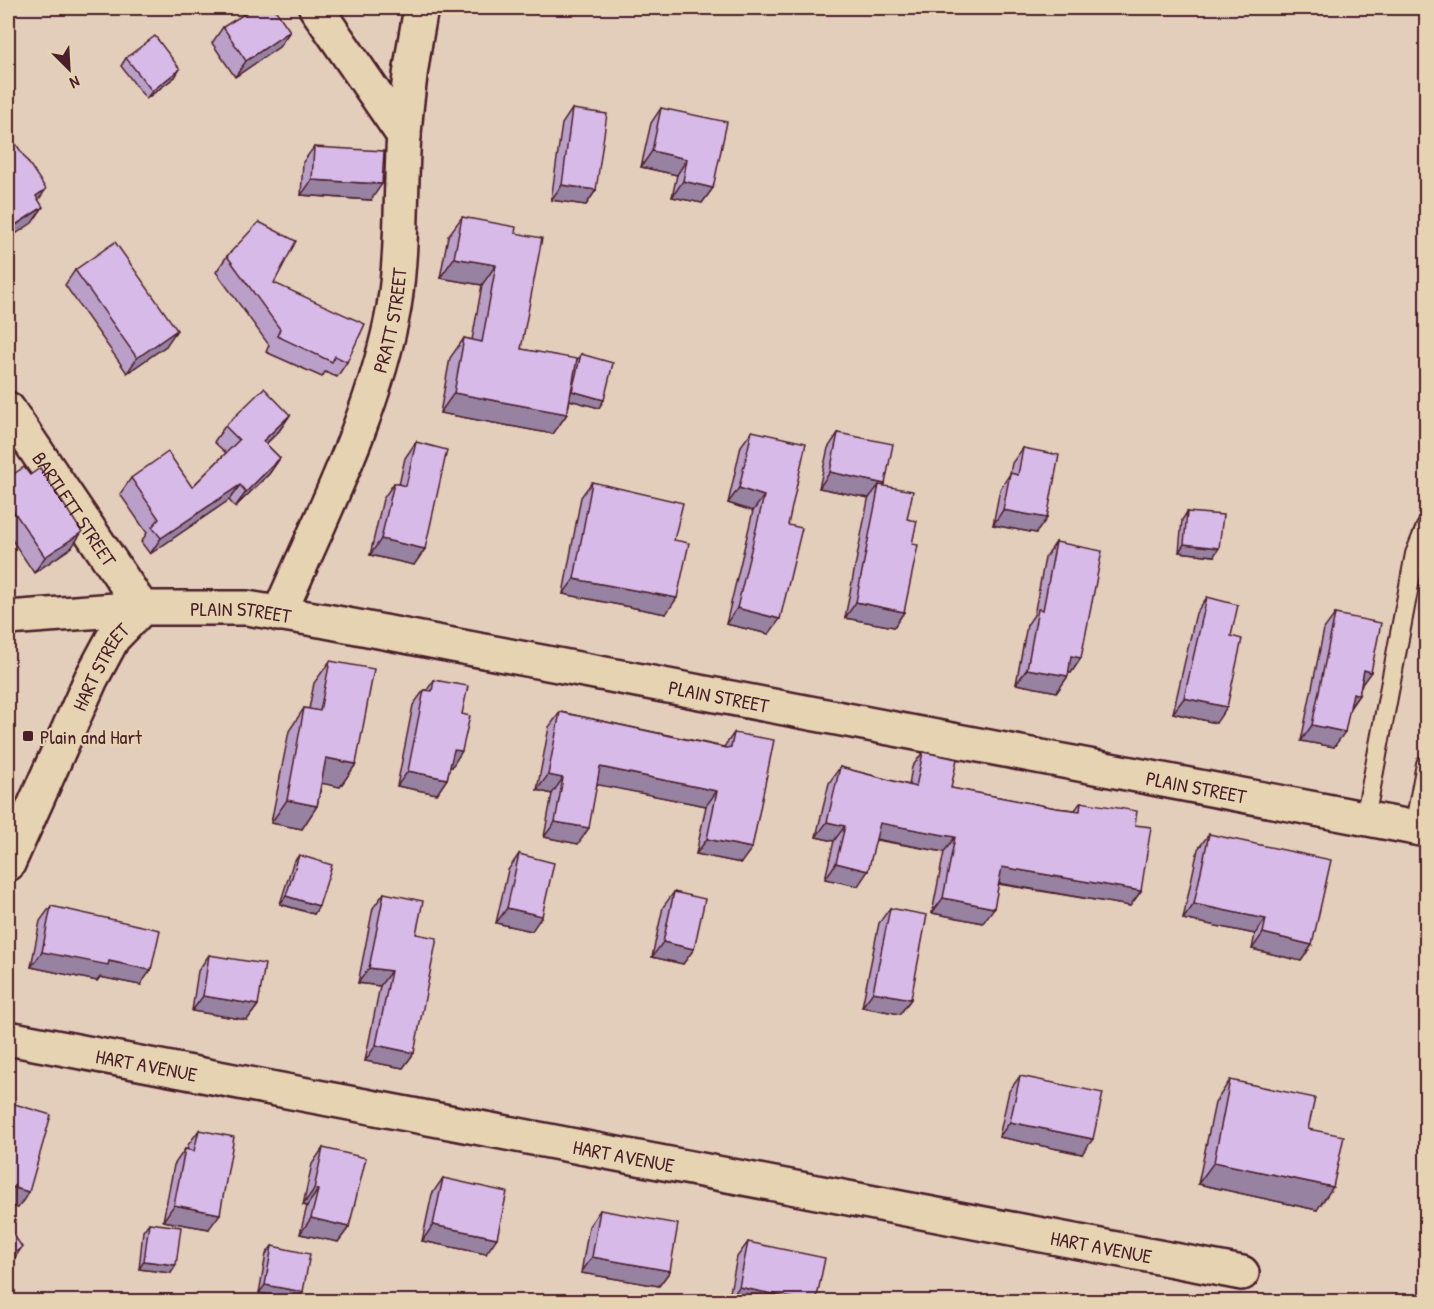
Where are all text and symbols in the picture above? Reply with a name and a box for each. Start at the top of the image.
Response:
north arrow [39,39,99,99]
text: N [66,71,83,95]
street label: PRATT STREET [365,266,412,376]
street label: BARTLETT STREET [27,446,124,572]
street label: PLAIN STREET [190,595,294,629]
street label: HART STREET [65,616,135,715]
street label: PLAIN STREET [667,673,772,719]
place label: Plain and Hart [40,723,143,750]
marker: Plain and Hart [21,729,35,743]
street label: PLAIN STREET [1144,764,1249,809]
street label: HART AVENUE [94,1042,200,1087]
street label: HART AVENUE [571,1132,677,1178]
street label: HART AVENUE [1048,1223,1154,1269]

